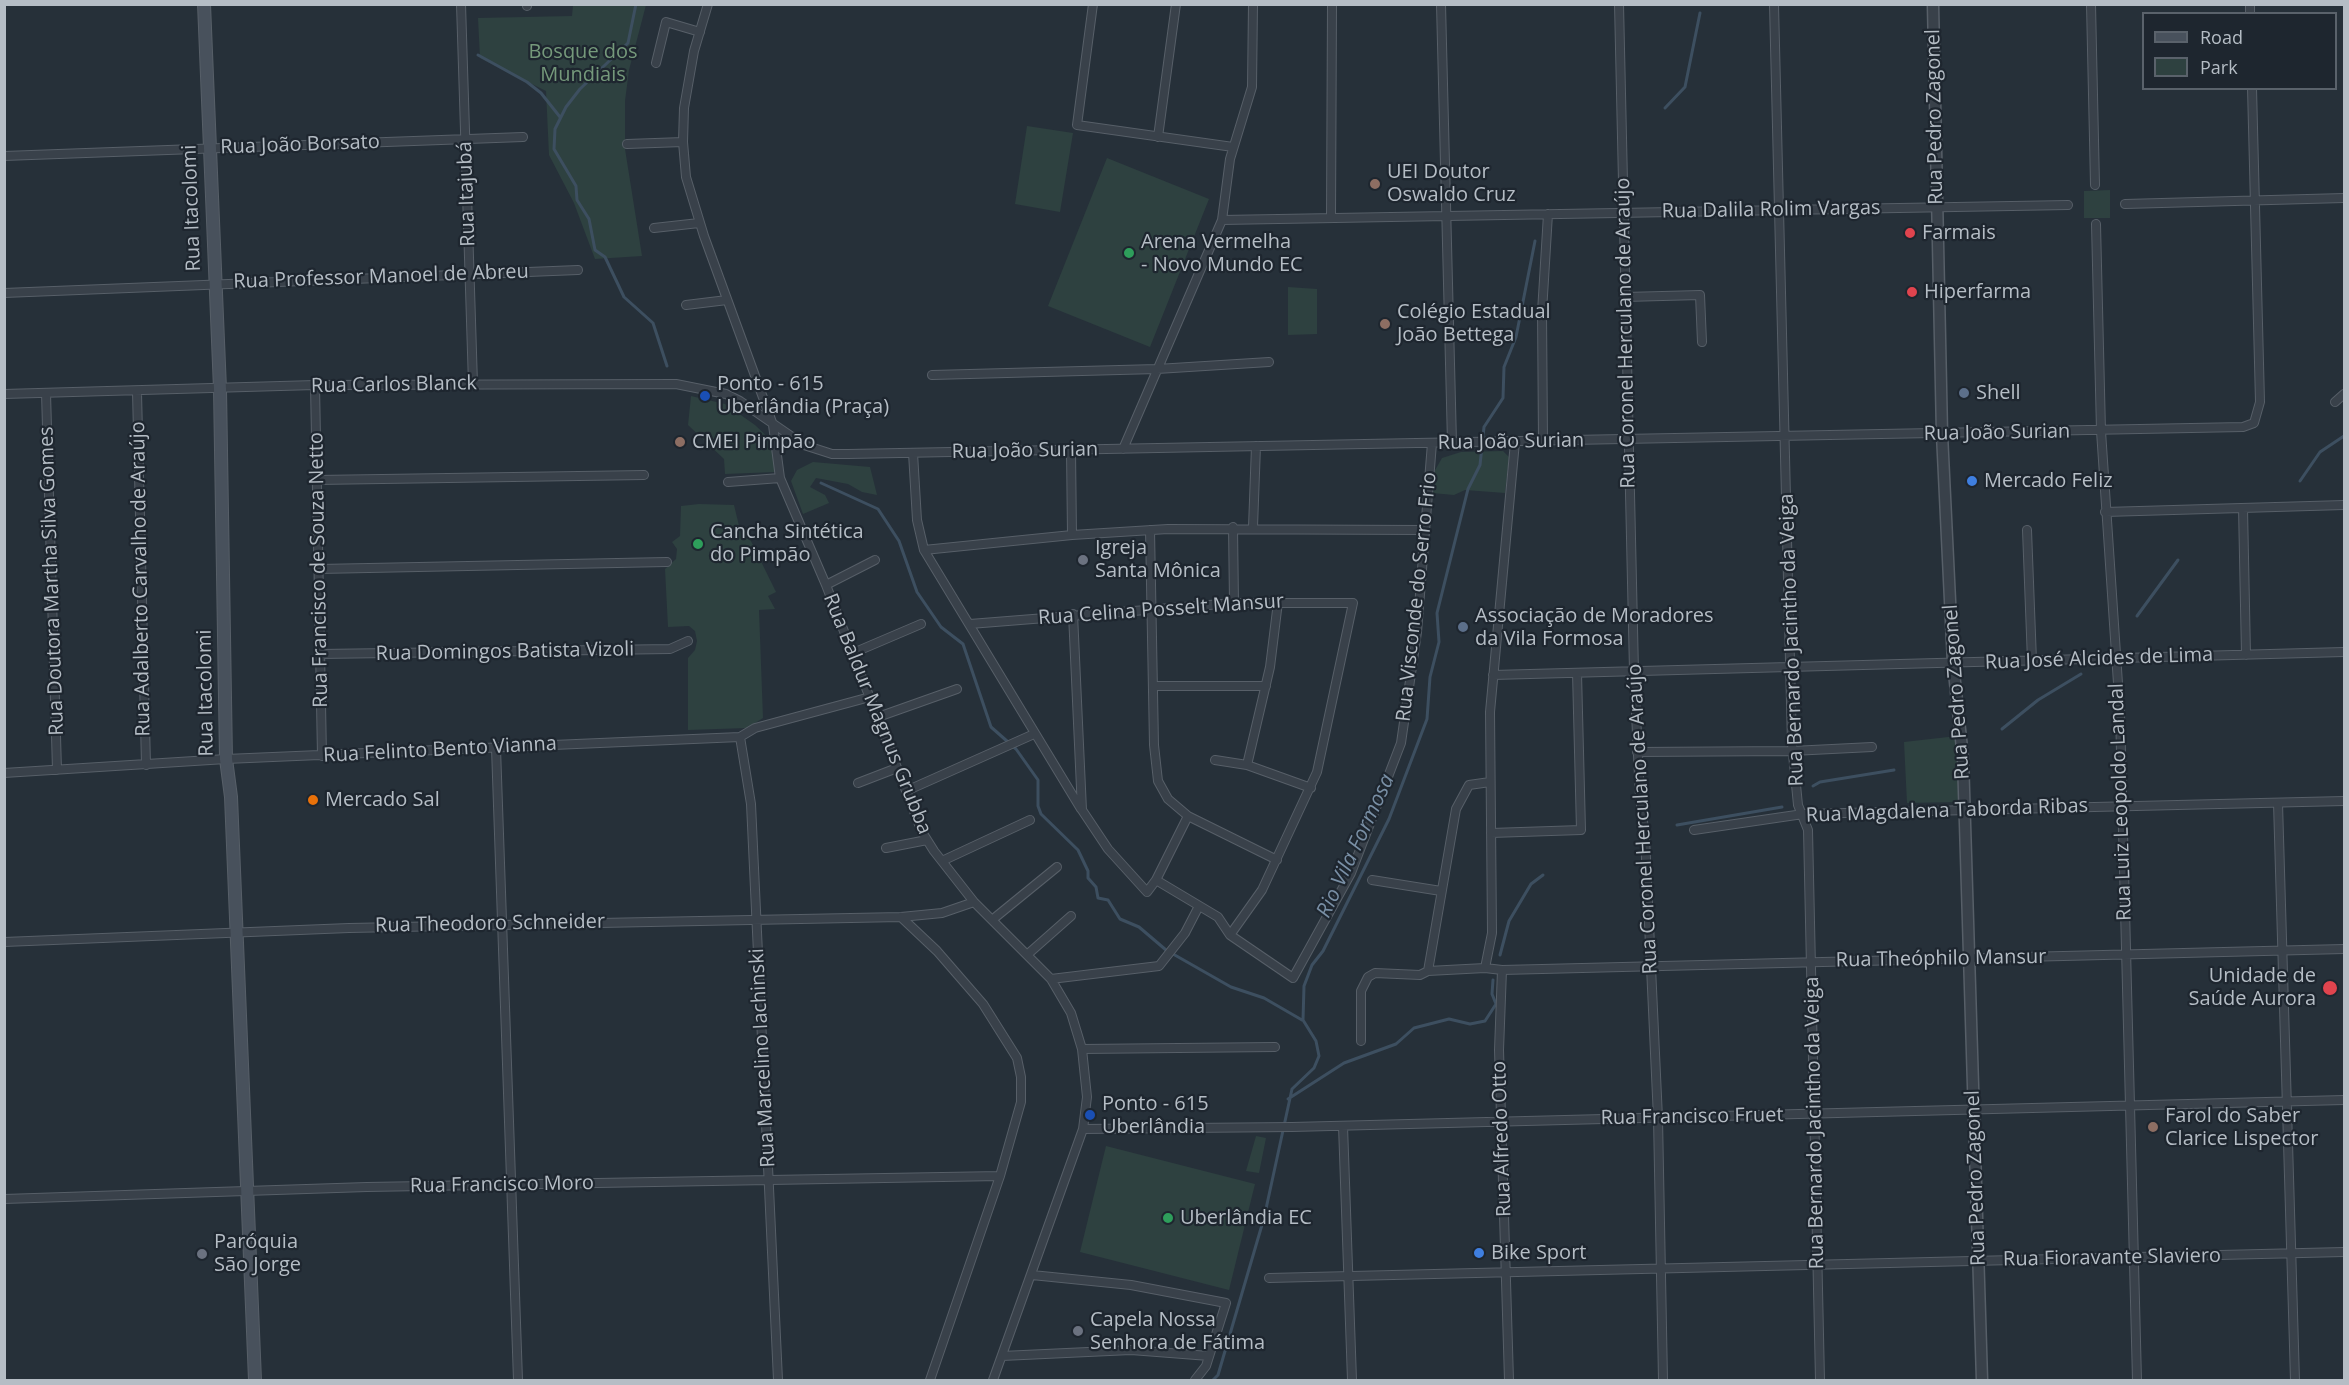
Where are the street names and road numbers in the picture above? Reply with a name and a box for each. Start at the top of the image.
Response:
street label: Rua Pedro Zagonel [1921,29,1949,205]
street label: Rua João Borsato [220,130,380,160]
street label: Rua Itajubá [453,141,481,247]
street label: Rua Itacolomi [178,144,206,272]
street label: Rua Coronel Herculano de Araújo [1611,177,1641,489]
street label: Rua Dalila Rolim Vargas [1661,196,1881,224]
street label: Rua Professor Manoel de Abreu [233,260,529,294]
street label: Rua Carlos Blanck [311,372,477,398]
street label: Rua João Surian [1924,420,2070,446]
street label: Rua Adalberto Carvalho de Araújo [126,421,156,737]
street label: Rua Doutora Martha Silva Gomes [35,426,69,736]
street label: Rua João Surian [1438,429,1584,455]
street label: Rua Francisco de Souza Netto [305,432,333,708]
street label: Rua João Surian [952,438,1098,464]
street label: Rua Visconde do Serro Frio [1392,471,1442,723]
street label: Rua Bernardo Jacintho da Veiga [1775,493,1809,787]
street label: Rua Celina Posselt Mansur [1037,589,1285,631]
street label: Rua Baldur Magnus Grubba [818,590,936,838]
street label: Rua Pedro Zagonel [1939,603,1975,781]
street label: Rua Itacolomi [193,629,219,757]
street label: Rua Domingos Batista Vizoli [376,638,634,666]
street label: Rua José Alcides de Lima [1984,643,2214,675]
street label: Rua Coronel Herculano de Araújo [1623,663,1663,975]
street label: Rua Luiz Leopoldo Landal [2105,683,2137,921]
street label: Rua Felinto Bento Vianna [323,732,557,768]
street label: Rua Magdalena Taborda Ribas [1805,794,2089,828]
street label: Rua Theodoro Schneider [375,910,605,938]
street label: Rua Theóphilo Mansur [1835,945,2047,973]
street label: Rua Marcelino Iachinski [745,948,781,1168]
street label: Rua Bernardo Jacintho da Veiga [1800,976,1830,1270]
street label: Rua Alfredo Otto [1487,1061,1517,1217]
street label: Rua Pedro Zagonel [1961,1090,1991,1266]
street label: Rua Francisco Fruet [1600,1103,1784,1131]
street label: Rua Francisco Moro [410,1171,594,1199]
street label: Rua Fioravante Slaviero [2003,1244,2221,1272]

